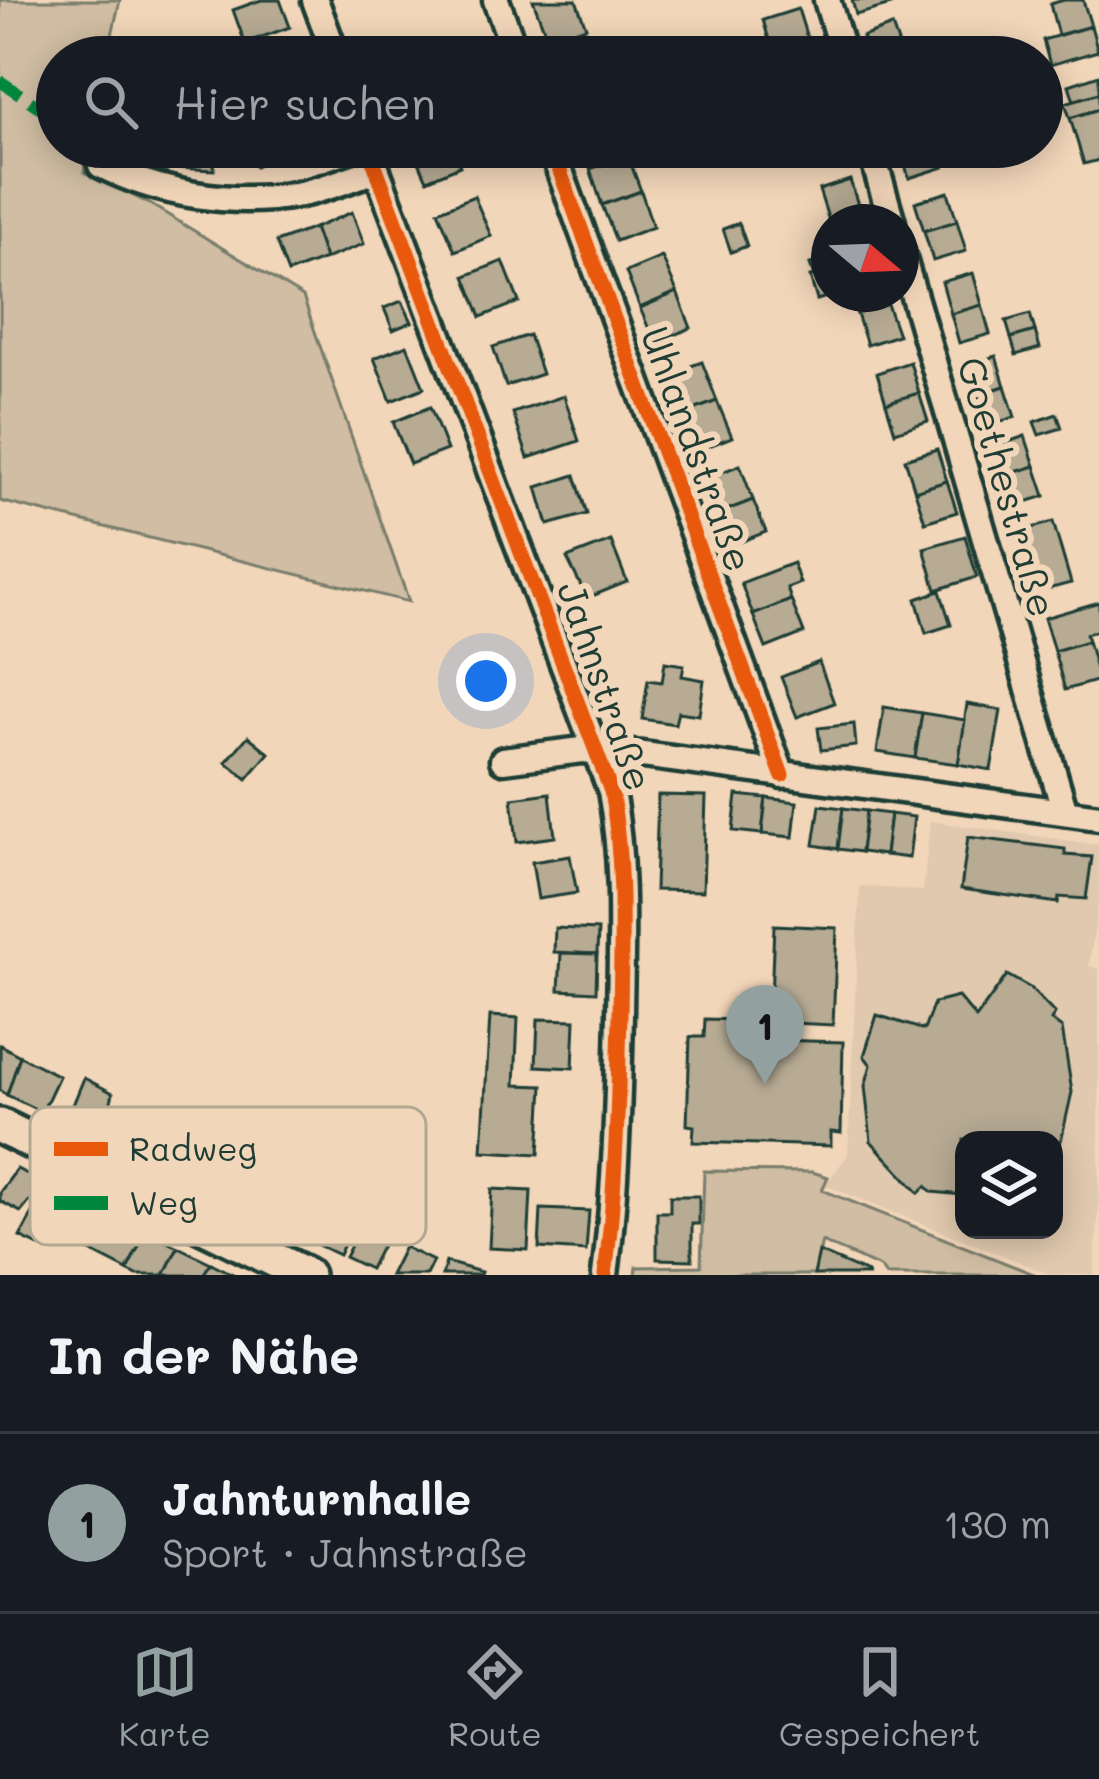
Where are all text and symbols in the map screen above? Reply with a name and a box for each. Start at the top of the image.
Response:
search box [36,36,1063,168]
icon: search [78,69,144,135]
text: Hier suchen [174,73,436,131]
north arrow [811,204,919,312]
street label: Uhlandstraße [630,319,766,578]
street label: Goethestraße [947,351,1070,623]
street label: Jahnstraße [547,574,666,797]
your location [456,651,516,711]
pin: 1 [726,985,804,1084]
legend [30,1107,426,1245]
text: Radweg [129,1126,257,1169]
map controls [955,1131,1063,1239]
button: layers [955,1131,1063,1239]
text: Weg [129,1180,198,1223]
text: In der Nähe [48,1320,359,1387]
text: Jahnturnhalle [162,1468,471,1526]
text: 1 [78,1497,96,1548]
text: 130 m [943,1497,1051,1548]
text: Sport · Jahnstraße [162,1526,528,1577]
tab: Karte [119,1639,211,1754]
tab: Route [448,1639,542,1754]
tab: Gespeichert [779,1639,980,1754]

